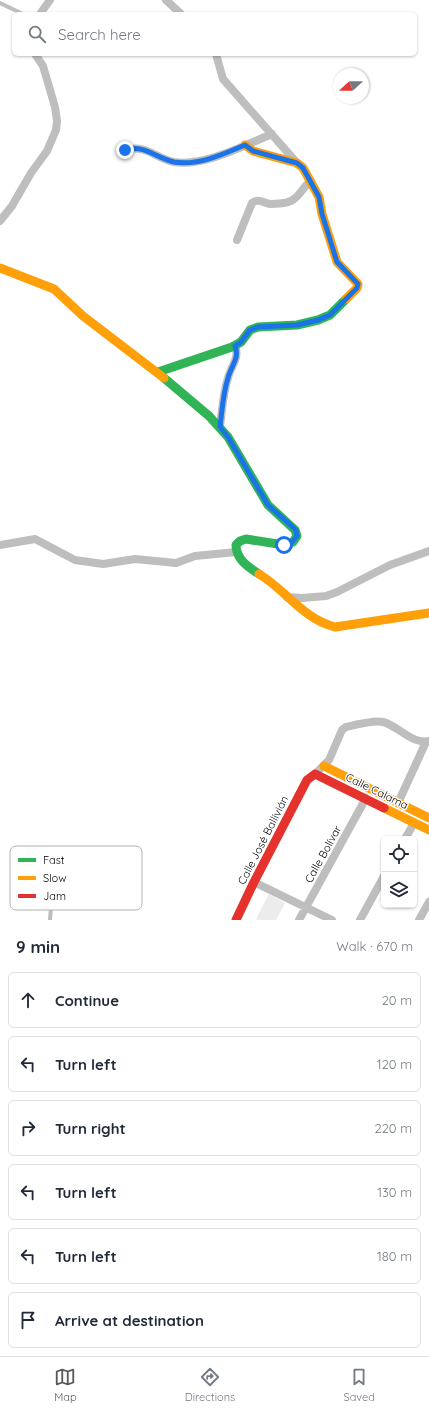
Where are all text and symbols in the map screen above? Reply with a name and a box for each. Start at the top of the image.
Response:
search box [12,12,417,56]
icon: search [26,23,48,45]
text: Search here [58,25,141,44]
north arrow [333,68,369,104]
route end [116,141,134,159]
route start [275,536,293,554]
street label: Calle Calama [343,770,411,812]
street label: Calle José Ballivián [235,793,291,887]
street label: Calle Bolívar [302,822,345,885]
map controls [381,836,417,908]
button: locate [381,836,417,872]
legend [10,846,142,910]
text: Fast [43,853,65,867]
text: Slow [43,871,67,885]
button: layers [381,872,417,908]
text: Jam [43,889,66,903]
text: 9 min [16,936,60,957]
text: Walk · 670 m [336,938,413,954]
icon: ahead [17,989,39,1011]
text: Continue [55,991,119,1010]
text: 20 m [382,992,412,1008]
icon: left [17,1053,39,1075]
text: Turn left [55,1055,117,1074]
text: 120 m [377,1056,412,1072]
icon: right [17,1117,39,1139]
text: Turn right [55,1119,126,1138]
text: 220 m [374,1120,412,1136]
icon: left [17,1181,39,1203]
text: Turn left [55,1183,117,1202]
text: 130 m [377,1184,412,1200]
icon: left [17,1245,39,1267]
text: Turn left [55,1247,117,1266]
text: 180 m [377,1248,412,1264]
icon: arrive [17,1309,39,1331]
text: Arrive at destination [55,1311,204,1330]
tab: Map [54,1366,77,1404]
tab: Directions [185,1366,235,1404]
tab: Saved [343,1366,375,1404]

